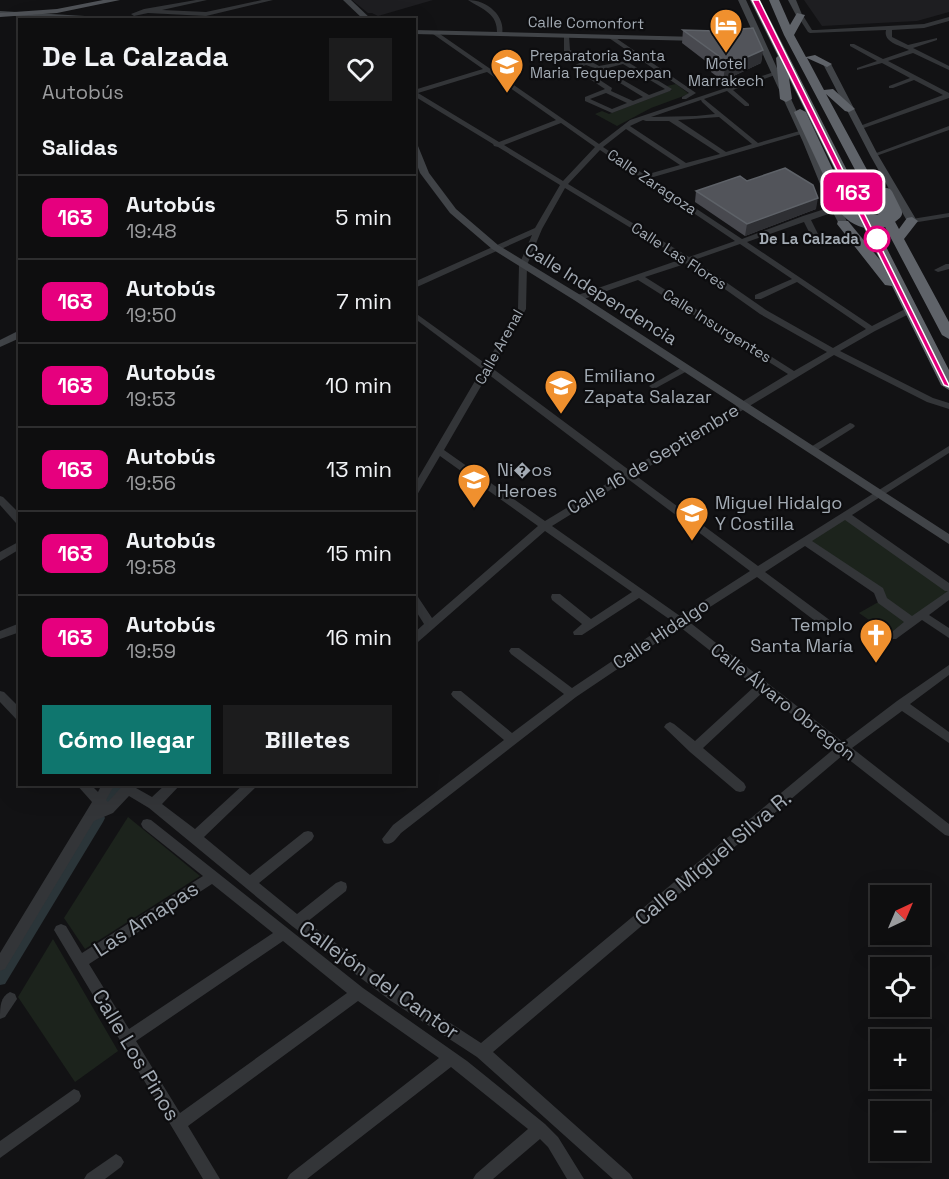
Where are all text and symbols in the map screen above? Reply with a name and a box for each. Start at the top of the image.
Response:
hotel icon: Motel Marrakech [708,7,744,54]
street label: Calle Comonfort [528,12,645,33]
text: De La Calzada [42,38,229,74]
button: heart [329,38,392,101]
place label: Preparatoria Santa Maria Tequepexpan [530,46,671,82]
school or university icon: Preparatoria Santa Maria Tequepexpan [489,47,525,94]
place label: Motel Marrakech [688,54,764,90]
text: Autobús [42,79,124,105]
text: Salidas [42,133,118,161]
street label: Calle Zaragoza [604,144,701,219]
line badge: 163 [818,172,888,212]
text: 163 [835,179,871,206]
text: Autobús [126,190,216,218]
text: 5 min [335,203,392,231]
text: 163 [57,204,93,231]
text: 19:48 [126,218,177,244]
street label: Calle Las Flores [628,218,731,294]
marker: De La Calzada [864,226,890,252]
place label: De La Calzada [759,229,859,248]
street label: Calle Independencia [521,237,682,350]
text: Autobús [126,274,216,302]
street label: Calle Insurgentes [659,285,775,367]
text: 7 min [336,287,392,315]
text: 163 [57,288,93,315]
text: 19:50 [126,302,176,328]
street label: Calle Arenal [470,306,527,388]
text: Autobús [126,358,216,386]
place label: Emiliano Zapata Salazar [584,364,712,408]
school or university icon: Emiliano Zapata Salazar [543,368,579,415]
text: 10 min [325,371,392,399]
text: 163 [57,372,93,399]
text: 19:53 [126,386,176,412]
street label: Calle 16 de Septiembre [563,398,743,519]
text: Autobús [126,442,216,470]
text: 13 min [326,455,392,483]
text: 163 [57,456,93,483]
place label: Ni�os Heroes [497,458,557,502]
school or university icon: Ni�os Heroes [456,462,492,509]
text: 19:56 [126,470,176,496]
place label: Miguel Hidalgo Y Costilla [715,491,843,535]
school or university icon: Miguel Hidalgo Y Costilla [674,495,710,542]
text: Autobús [126,526,216,554]
text: 15 min [326,539,392,567]
text: 163 [57,540,93,567]
text: 19:58 [126,554,176,580]
street label: Calle Hidalgo [608,593,713,674]
text: Autobús [126,610,216,638]
place label: Templo Santa María [750,613,853,657]
church icon: Templo Santa María [858,617,894,664]
text: 16 min [326,623,392,651]
text: 163 [57,624,93,651]
text: 19:59 [126,638,176,664]
street label: Calle Álvaro Obregón [706,638,861,765]
button: Cómo llegar [42,705,211,774]
button: Billetes [223,705,392,774]
street label: Calle Miguel Silva R. [629,784,797,931]
street label: Las Amapas [88,875,203,962]
north arrow [870,885,930,945]
map controls [870,885,930,1161]
street label: Callejón del Cantor [294,914,465,1045]
button: locate [870,957,930,1017]
street label: Calle Los Pinos [86,984,186,1126]
button: + [870,1029,930,1089]
button: − [870,1101,930,1161]

